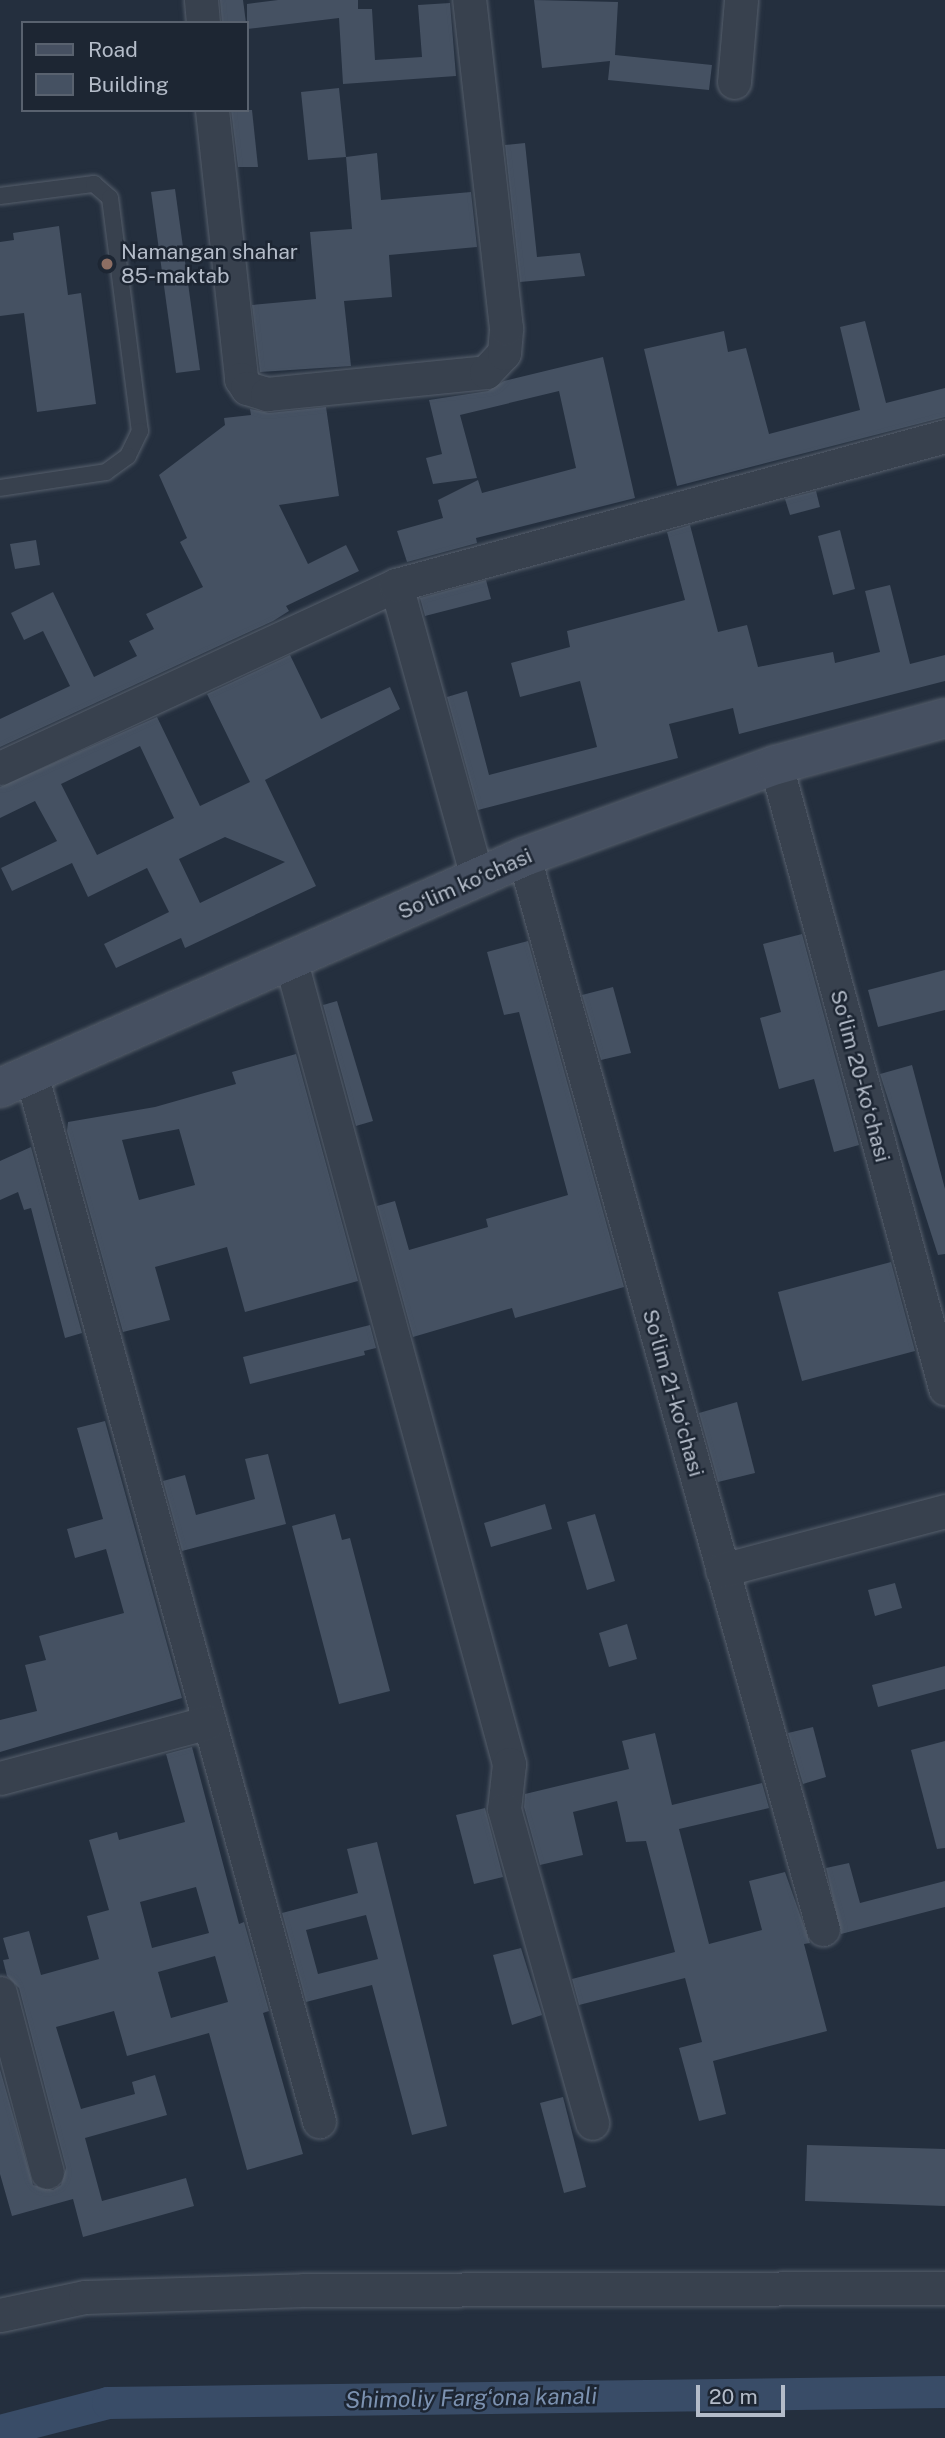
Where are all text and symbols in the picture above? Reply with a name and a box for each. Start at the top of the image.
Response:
legend [21,21,248,112]
text: Road [88,37,138,62]
text: Building [88,72,169,97]
place label: Namangan shahar 85-maktab [121,239,298,289]
marker: Namangan shahar 85-maktab [99,256,115,272]
street label: Soʻlim koʻchasi [394,843,536,925]
street label: Soʻlim 20-koʻchasi [825,987,895,1165]
street label: Soʻlim 21-koʻchasi [637,1306,709,1480]
scale bar [700,2372,789,2416]
water label: Shimoliy Fargʻona kanali [345,2382,597,2414]
text: 20 m [709,2384,758,2409]

